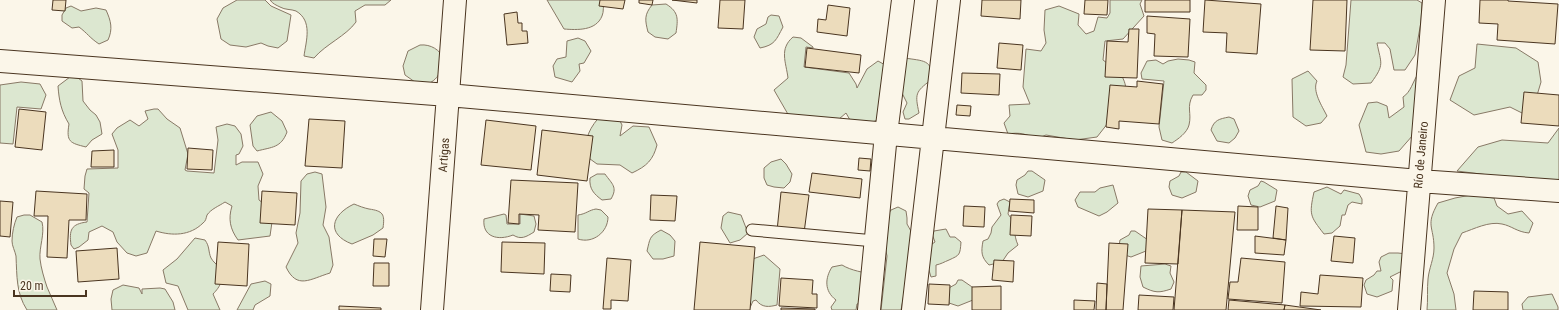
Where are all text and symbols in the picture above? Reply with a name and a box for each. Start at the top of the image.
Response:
street label: Río de Janeiro [1411,121,1431,189]
street label: Artigas [436,137,452,173]
scale bar [14,272,86,298]
text: 20 m [20,279,44,293]

